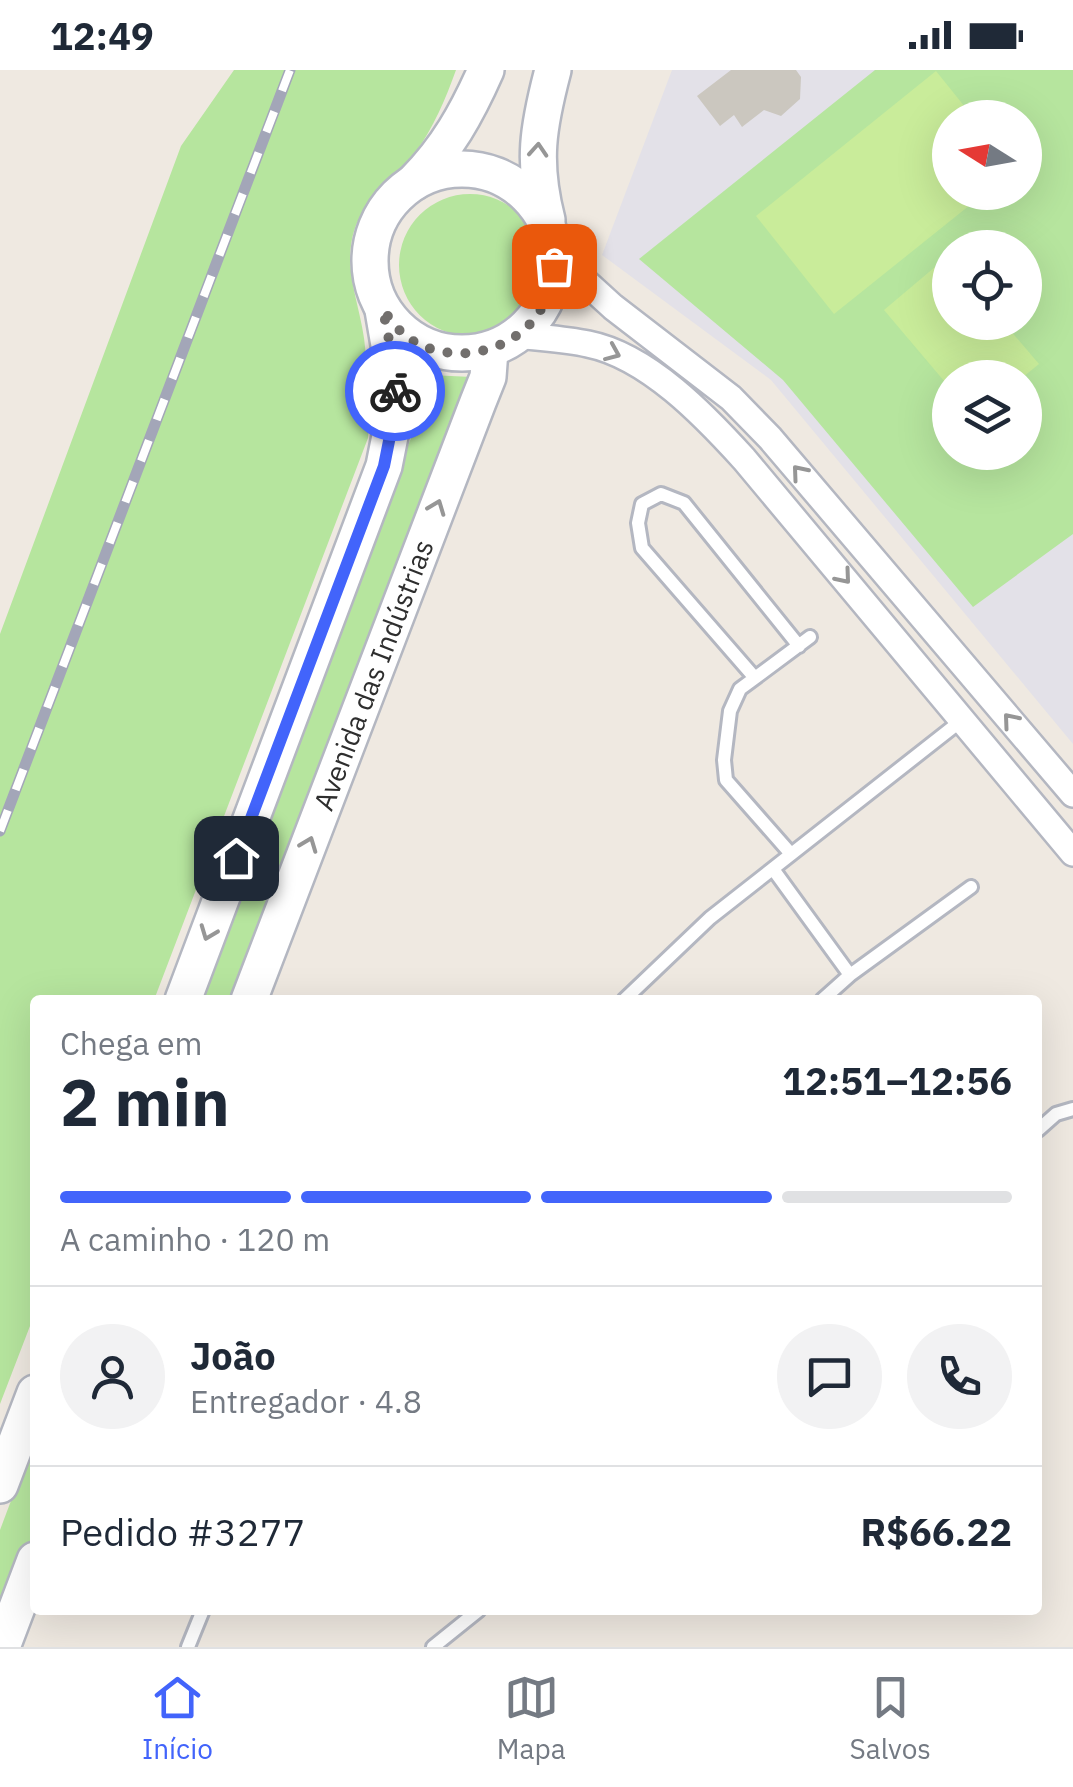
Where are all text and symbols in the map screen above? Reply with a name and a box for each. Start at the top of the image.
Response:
text: 12:49 [50,11,154,60]
north arrow [932,100,1042,210]
map controls [932,100,1042,470]
one-way arrow [527,142,549,158]
pin [512,224,597,309]
button: locate [932,230,1042,340]
icon: bag [527,239,582,294]
courier [345,341,445,441]
one-way arrow [603,341,621,361]
button: layers [932,360,1042,470]
icon: bike [368,364,423,419]
one-way arrow [793,466,811,484]
one-way arrow [426,500,446,517]
street label: Avenida das Indústrias [304,534,442,815]
one-way arrow [832,566,850,584]
one-way arrow [1003,713,1021,732]
pin [194,816,279,901]
icon: home [209,831,264,886]
one-way arrow [297,836,318,853]
one-way arrow [199,924,220,941]
text: Chega em [60,1022,203,1064]
text: 12:51–12:56 [782,1056,1012,1105]
text: 2 min [60,1059,230,1144]
text: A caminho · 120 m [60,1218,330,1260]
button: person [60,1324,165,1429]
button: chat [777,1324,882,1429]
button: phone [907,1324,1012,1429]
text: João [190,1331,276,1380]
text: Entregador · 4.8 [190,1380,422,1422]
text: Pedido #3277 [60,1507,305,1556]
text: R$66.22 [861,1507,1012,1556]
tab: Início [142,1670,213,1767]
tab: Mapa [497,1670,566,1767]
tab: Salvos [850,1670,931,1767]

